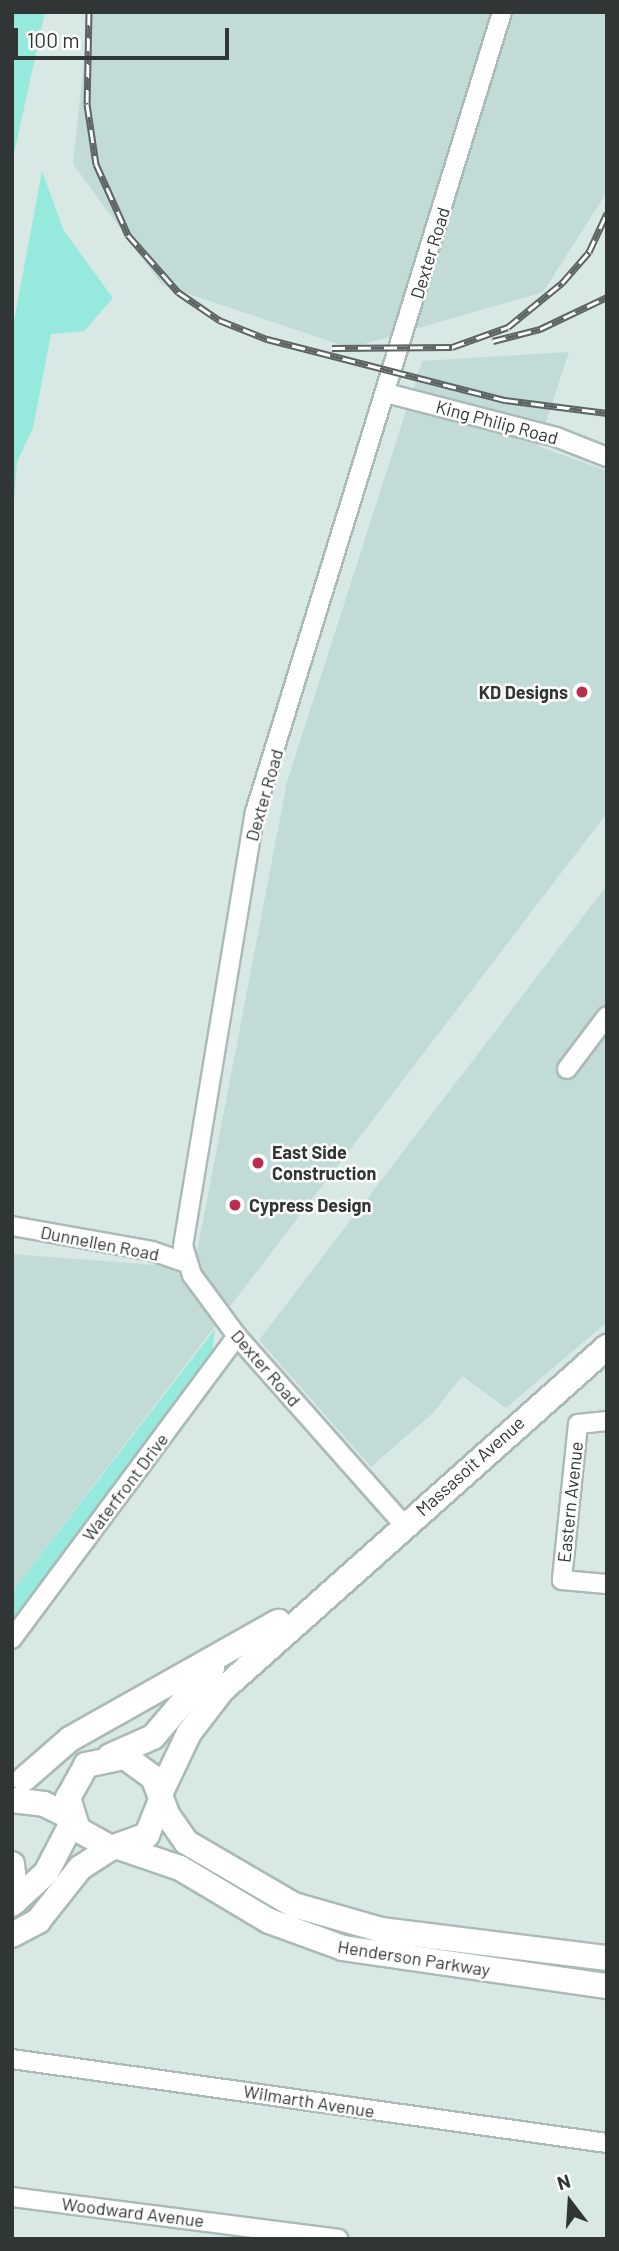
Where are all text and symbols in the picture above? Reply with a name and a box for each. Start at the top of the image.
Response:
scale bar [18,14,233,58]
text: 100 m [27,27,80,52]
street label: Dexter Road [406,204,454,302]
street label: King Philip Road [434,395,560,449]
place label: KD Designs [479,681,568,703]
marker: KD Designs [574,684,590,700]
street label: Dexter Road [241,746,287,844]
place label: East Side Construction [272,1142,376,1184]
marker: East Side Construction [250,1155,266,1171]
place label: Cypress Design [249,1194,371,1216]
marker: Cypress Design [227,1197,243,1213]
street label: Dunnellen Road [39,1221,161,1265]
street label: Dexter Road [227,1325,305,1411]
street label: Massasoit Avenue [411,1412,529,1520]
street label: Waterfront Drive [77,1429,173,1545]
street label: Eastern Avenue [553,1440,587,1564]
street label: Henderson Parkway [336,1935,492,1981]
street label: Wilmarth Avenue [242,2080,376,2122]
north arrow [535,2167,605,2237]
text: N [554,2169,573,2194]
street label: Woodward Avenue [60,2193,206,2231]

